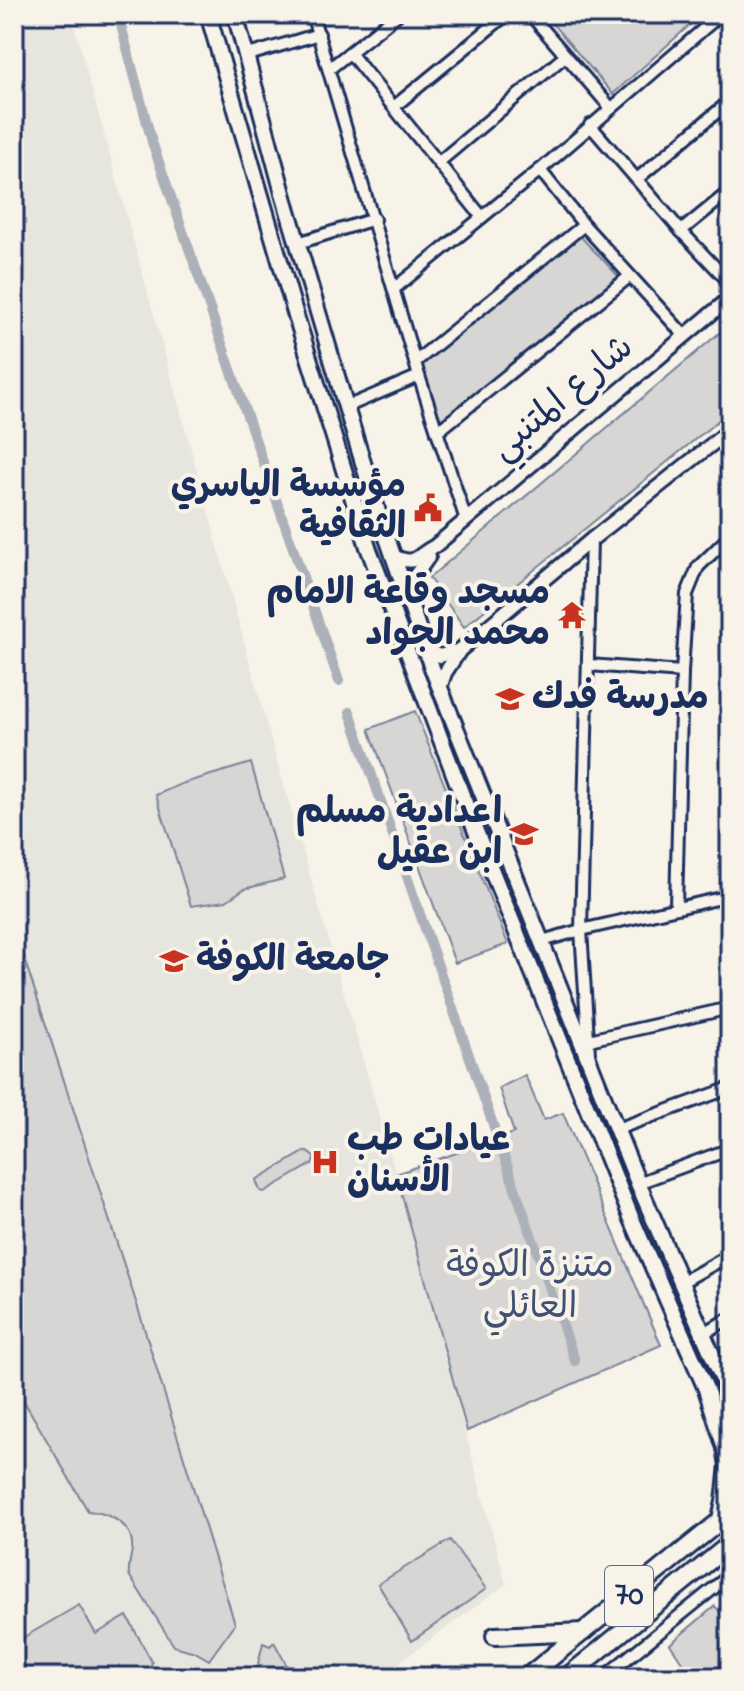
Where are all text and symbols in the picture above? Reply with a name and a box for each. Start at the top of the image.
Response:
street label: شارع المتنبي [480,323,647,476]
place label: مؤسسة الياسري الثقافية [171,461,406,555]
public building icon: مؤسسة الياسري الثقافية [413,493,443,523]
place label: مسجد وقاعة الامام محمد الجواد [267,568,550,662]
temple icon: مسجد وقاعة الامام محمد الجواد [557,600,587,630]
place label: مدرسة فدك [532,673,709,726]
school or university icon: مدرسة فدك [495,684,525,714]
place label: اعدادية مسلم ابن عقيل [296,787,502,881]
school or university icon: اعدادية مسلم ابن عقيل [509,819,539,849]
place label: جامعة الكوفة [196,935,390,988]
school or university icon: جامعة الكوفة [159,946,189,976]
place label: عيادات طب الأسنان [347,1115,510,1209]
hospital icon: عيادات طب الأسنان [310,1147,340,1177]
park label: متنزة الكوفة العائلي [446,1241,614,1336]
road number: 70 [605,1566,653,1626]

